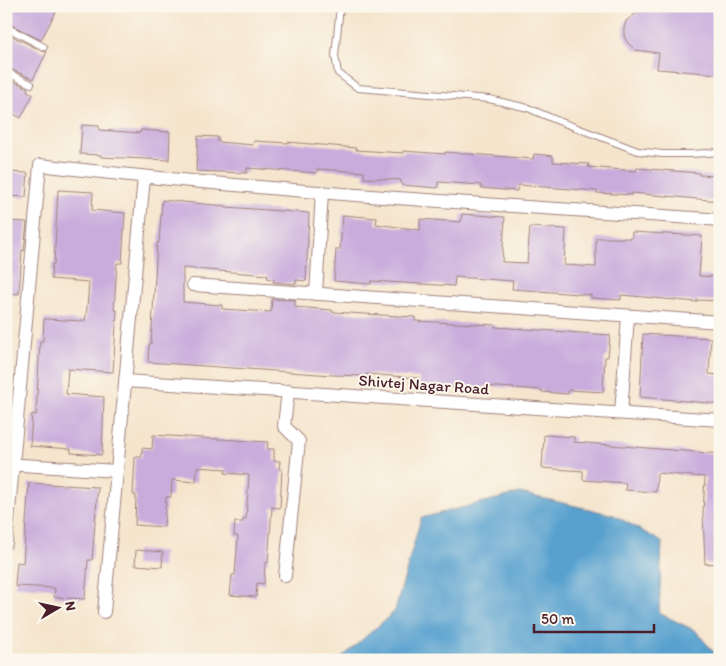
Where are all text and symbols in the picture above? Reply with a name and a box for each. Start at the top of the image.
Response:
street label: Shivtej Nagar Road [358,370,490,399]
north arrow [32,584,82,634]
text: N [61,600,79,612]
scale bar [534,601,654,633]
text: 50 m [541,610,574,628]

